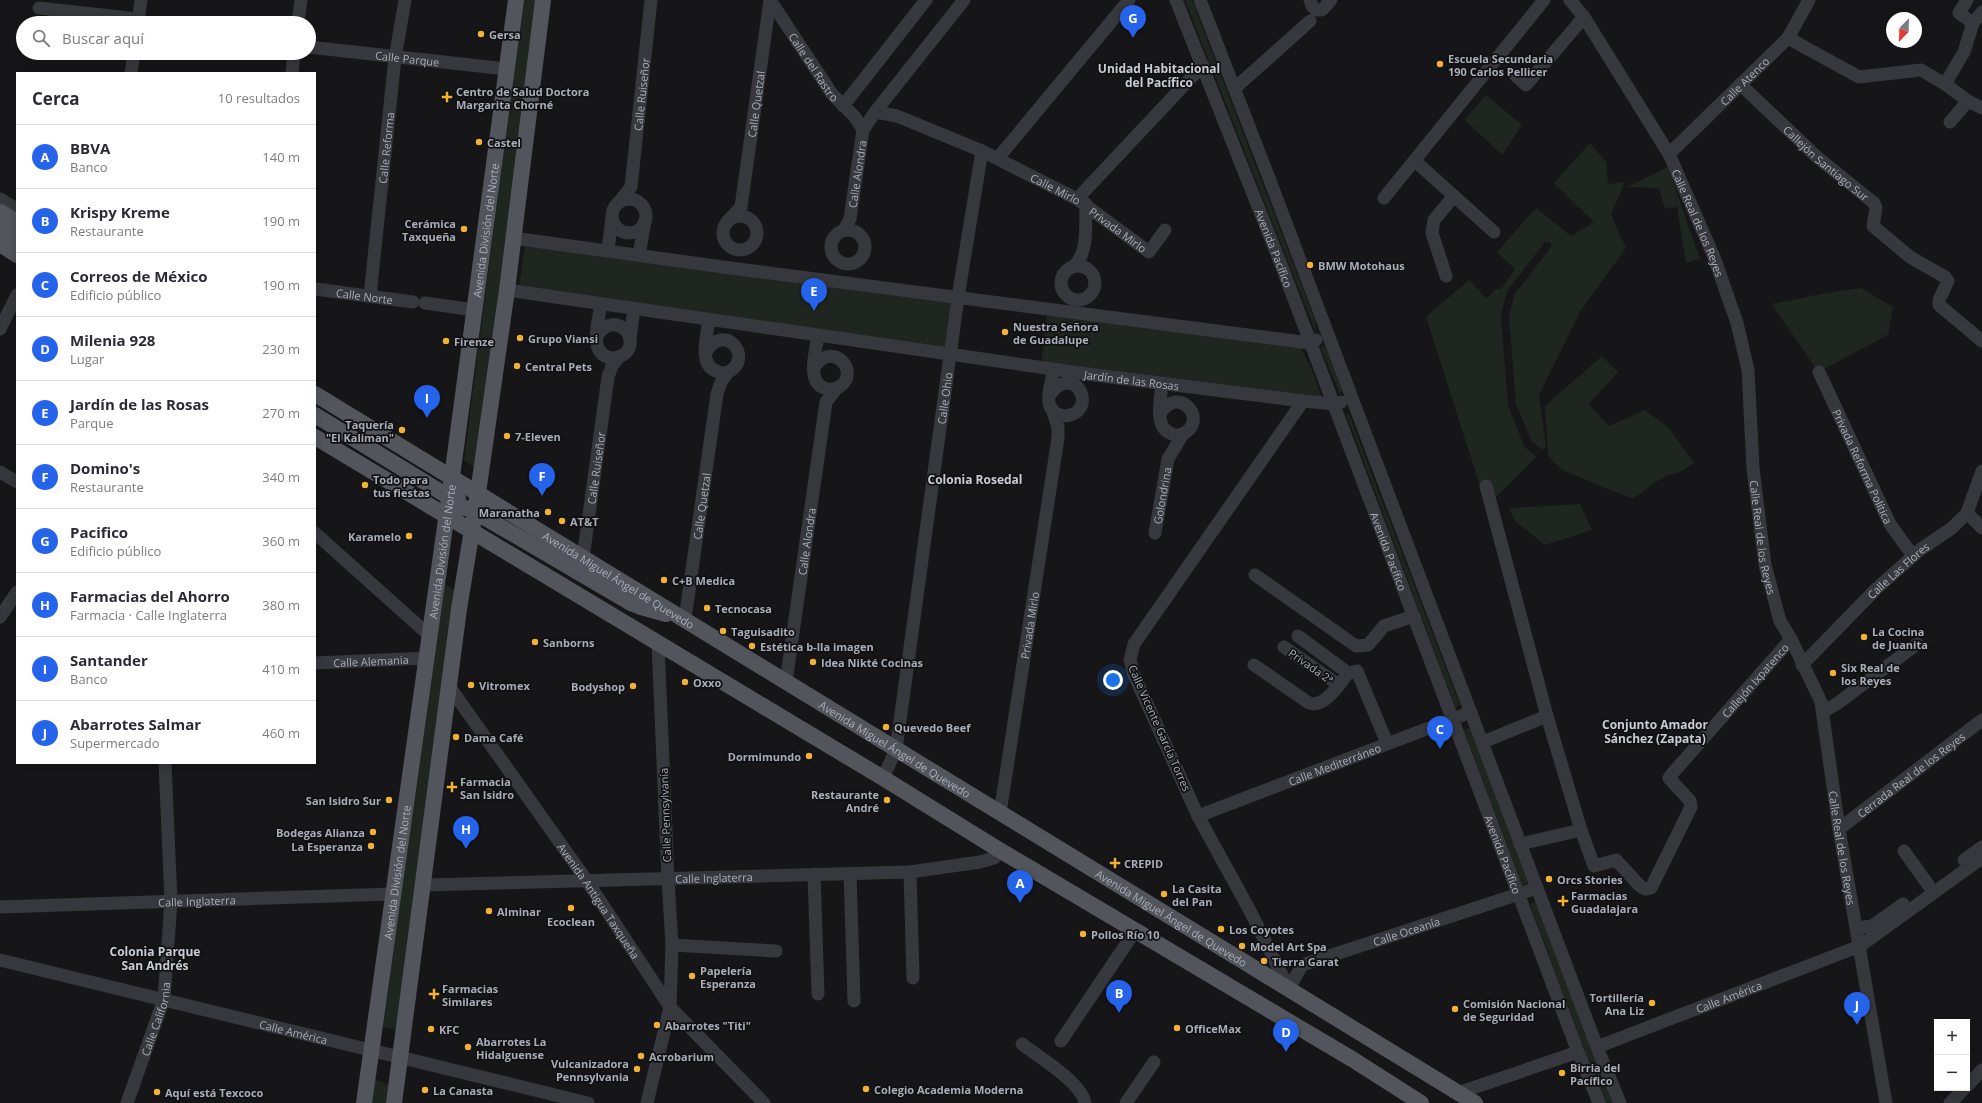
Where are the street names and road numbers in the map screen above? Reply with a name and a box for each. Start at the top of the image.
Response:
street label: Calle del Rastro [786,29,843,105]
street label: Calle Parque [374,47,440,69]
street label: Calle Atenco [1716,53,1772,108]
street label: Calle Ruiseñor [630,56,652,131]
street label: Calle Quetzal [743,70,768,138]
street label: Calle Reforma [374,111,397,184]
street label: Callejón Santiago Sur [1780,122,1873,204]
street label: Calle Alondra [844,139,869,209]
street label: Avenida División del Norte [469,162,502,298]
street label: Calle Real de los Reyes [1669,167,1728,279]
street label: Calle Mirlo [1028,169,1084,207]
street label: Privada Mirlo [1086,203,1150,256]
street label: Avenida Pacífico [1252,207,1297,290]
street label: Calle Norte [335,284,394,307]
street label: Jardín de las Rosas [1082,366,1180,393]
street label: Calle Ohio [933,371,955,425]
street label: Privada Reforma Política [1830,406,1896,526]
street label: Calle Ruiseñor [583,430,608,505]
street label: Golondrina [1149,466,1174,525]
street label: Calle Quetzal [689,472,713,540]
street label: Calle Real de los Reyes [1747,479,1780,596]
street label: Avenida División del Norte [425,483,458,619]
street label: Calle Alondra [794,507,818,576]
street label: Avenida Pacífico [1367,510,1411,593]
street label: Avenida Miguel Ángel de Quevedo [540,528,698,632]
street label: Calle Las Flores [1863,538,1932,602]
street label: Privada Mirlo [1016,590,1042,660]
street label: Callejón Ixpatenco [1718,640,1792,720]
street label: Privada 2ª [1286,645,1336,687]
street label: Calle Alemania [333,651,409,670]
street label: Calle Vicente García Torres [1125,662,1195,794]
street label: Avenida Miguel Ángel de Quevedo [817,697,974,801]
street label: Cerrada Real de los Reyes [1854,728,1968,820]
street label: Calle Mediterráneo [1286,739,1383,788]
street label: Calle Pennsylvania [656,767,674,863]
street label: Calle Real de los Reyes [1826,790,1859,906]
street label: Avenida División del Norte [380,804,413,940]
street label: Avenida Pacífico [1482,813,1525,896]
street label: Avenida Antigua Taxqueña [555,840,644,961]
street label: Avenida Miguel Ángel de Quevedo [1093,866,1251,970]
street label: Calle Inglaterra [675,869,753,886]
street label: Calle Inglaterra [158,892,236,909]
street label: Calle Oceanía [1371,913,1442,949]
street label: Calle América [1693,977,1764,1016]
street label: Calle California [137,982,173,1058]
street label: Calle América [258,1016,329,1047]

